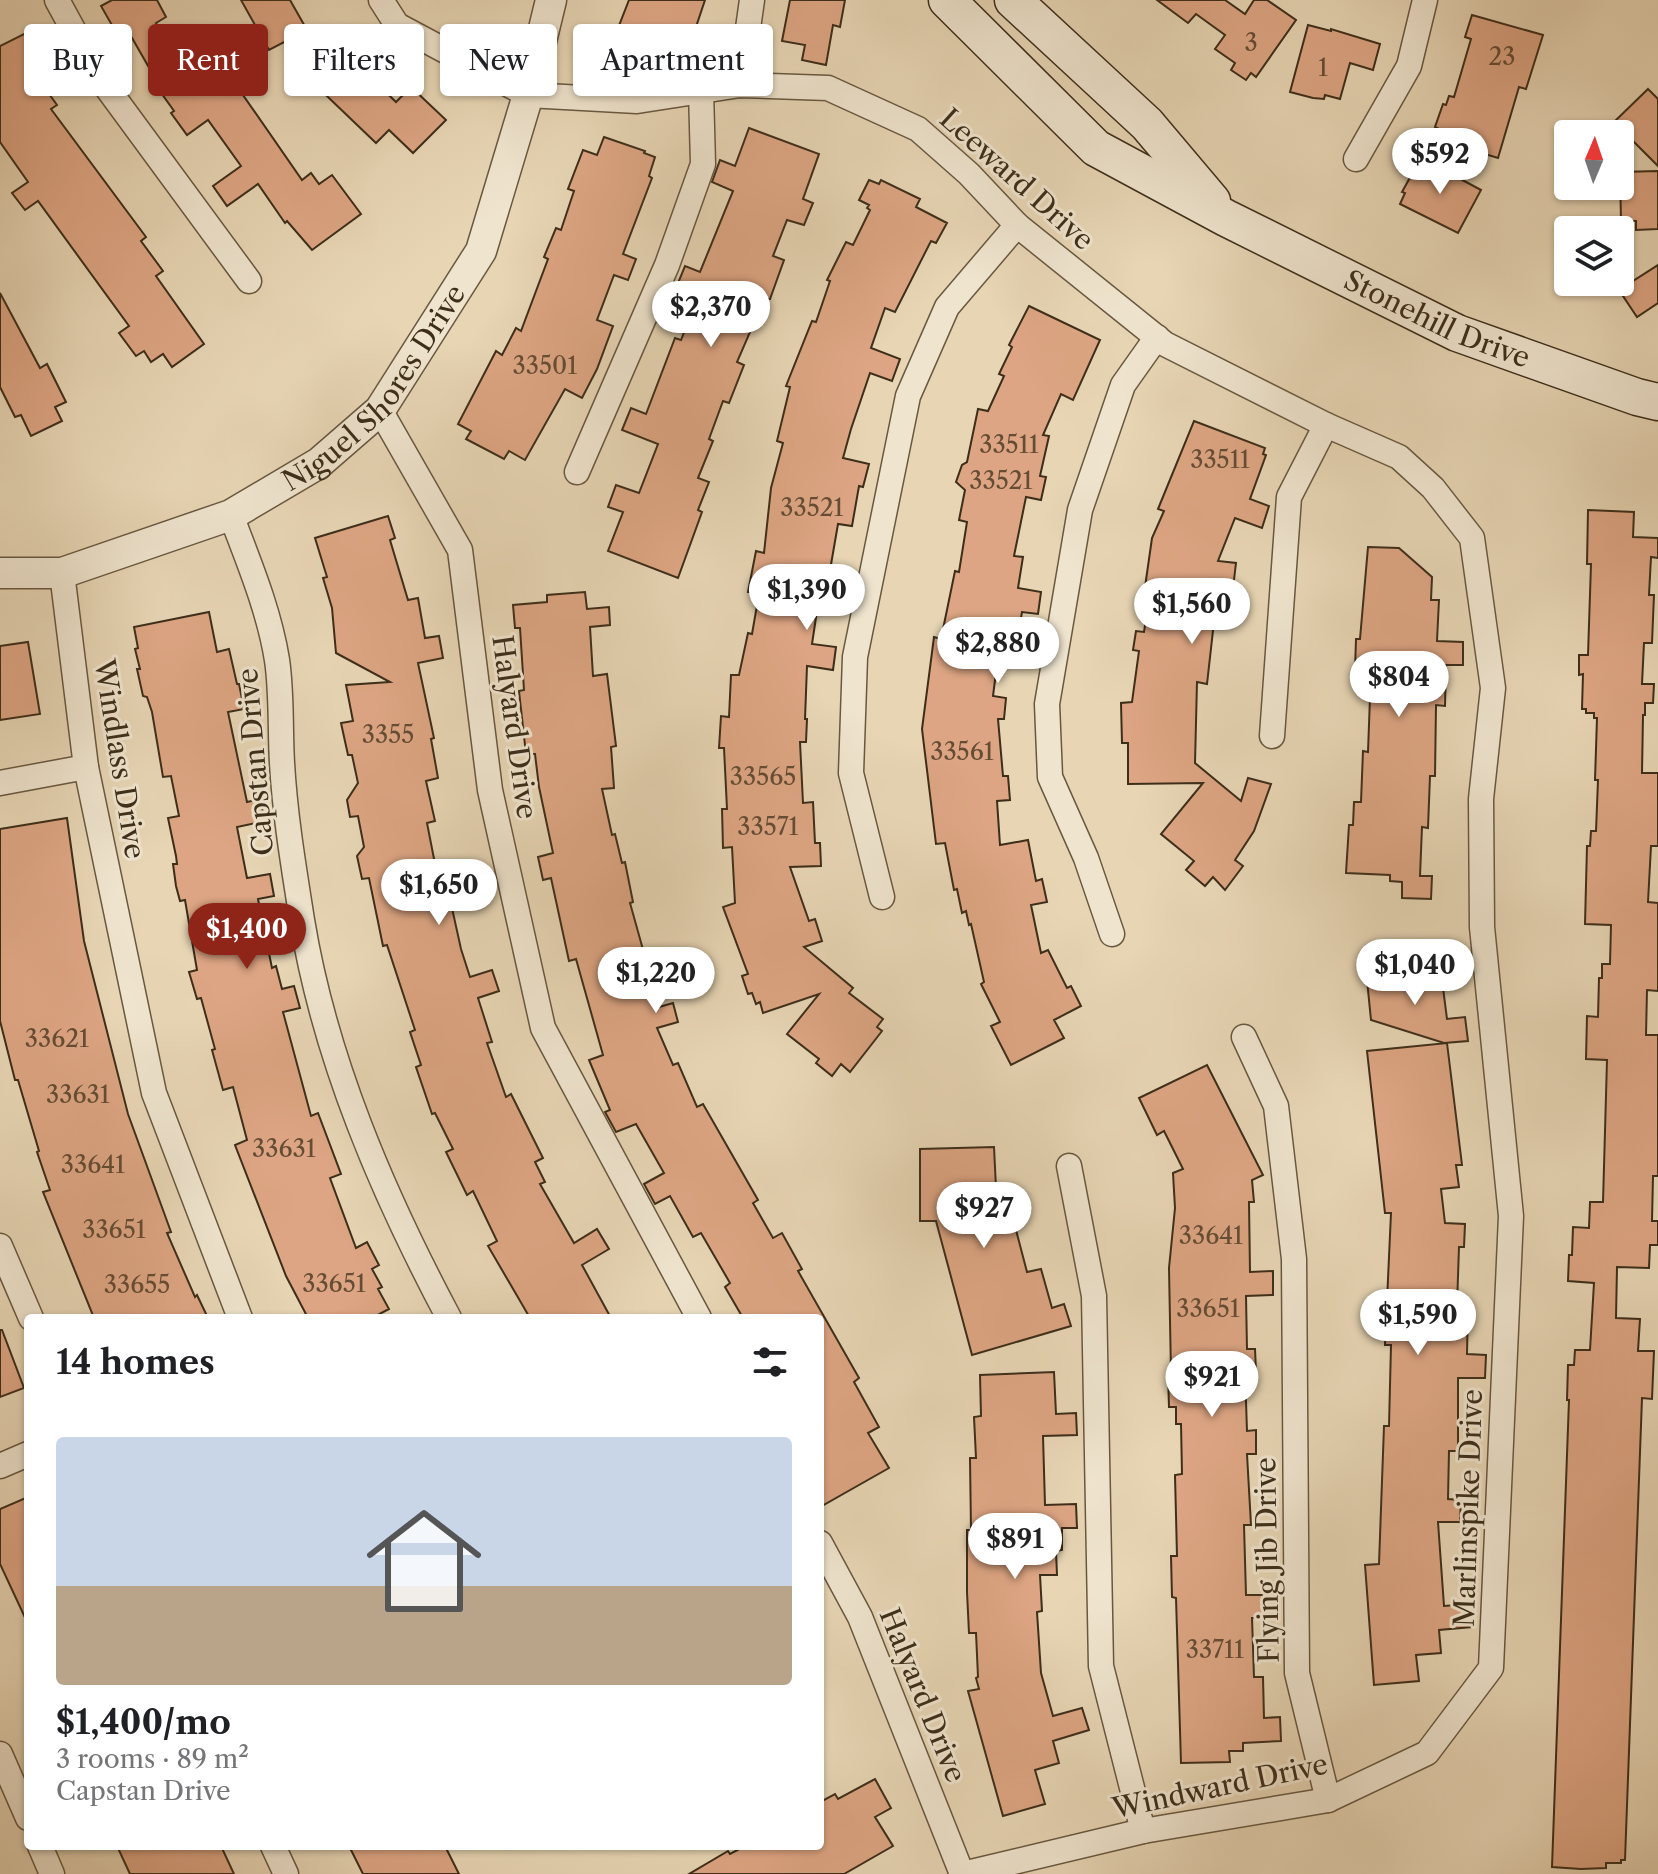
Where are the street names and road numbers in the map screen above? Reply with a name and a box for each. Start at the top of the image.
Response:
street label: Leeward Drive [933,101,1101,257]
street label: Stonehill Drive [1339,263,1535,375]
street label: Niguel Shores Drive [276,278,472,498]
street label: Halyard Drive [485,633,545,821]
street label: Windlass Drive [87,656,153,861]
street label: Capstan Drive [230,667,280,857]
street label: Marlinspike Drive [1447,1388,1489,1628]
street label: Flying Jib Drive [1248,1457,1286,1663]
street label: Halyard Drive [873,1603,973,1787]
street label: Windward Drive [1108,1747,1331,1826]

